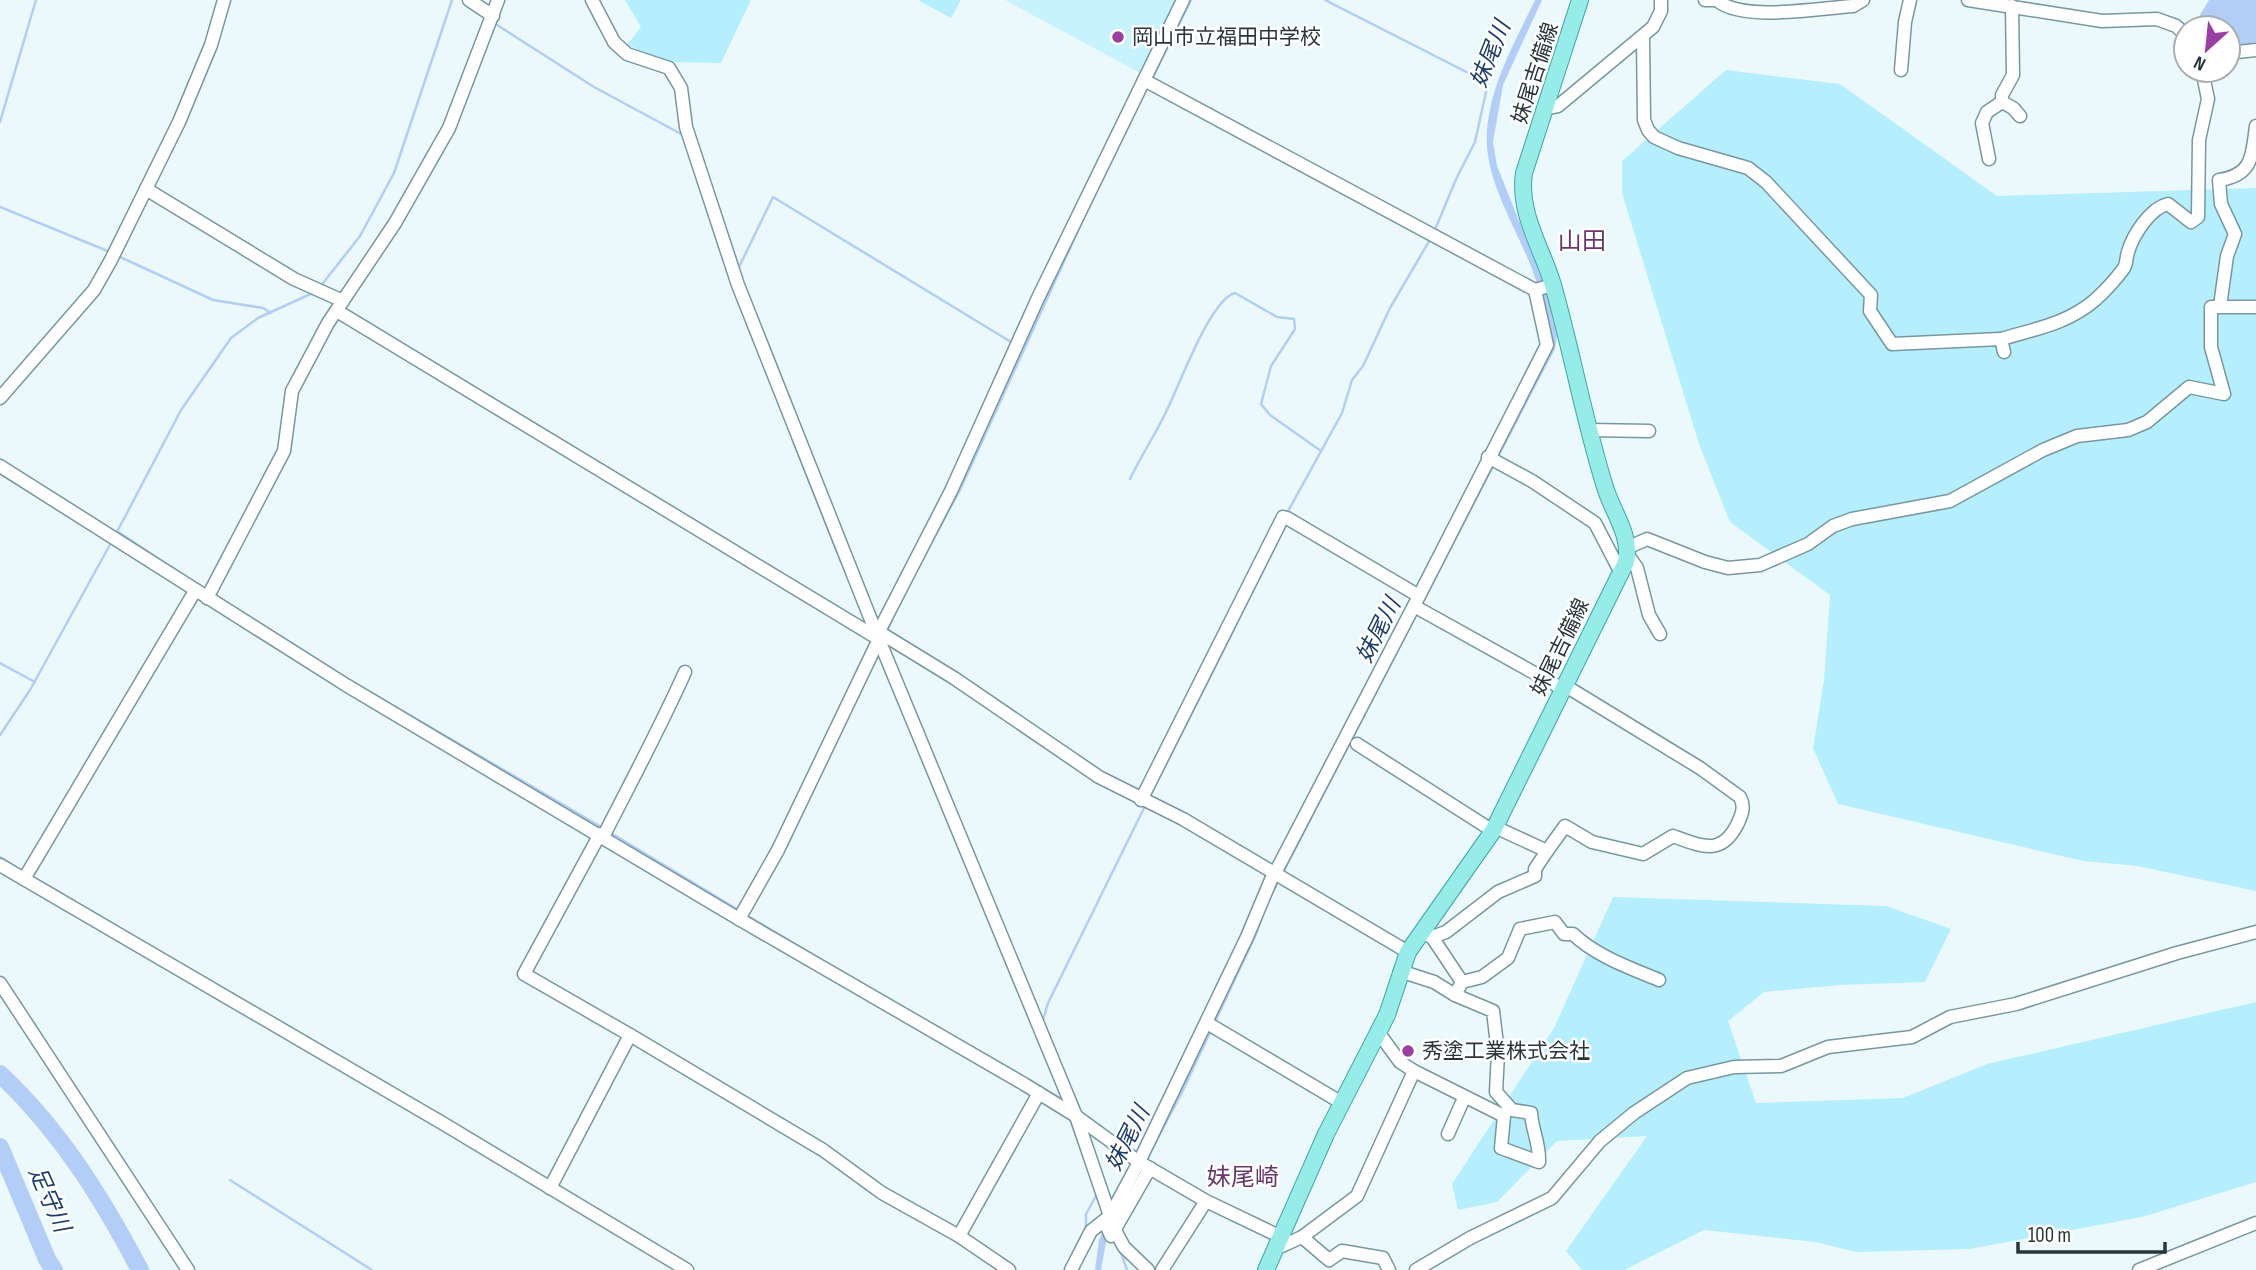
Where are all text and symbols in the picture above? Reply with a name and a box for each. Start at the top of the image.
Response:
water label: 妹尾川 [1465,14,1518,92]
north arrow [2172,14,2242,84]
street label: 妹尾吉備線 [1507,19,1564,127]
place label: 岡山市立福田中学校 [1132,25,1321,50]
marker: 岡山市立福田中学校 [1110,29,1126,45]
text: N [2190,50,2210,75]
district label: 山田 [1558,227,1606,256]
water label: 妹尾川 [1351,591,1408,668]
street label: 妹尾吉備線 [1526,595,1595,700]
place label: 秀塗工業株式会社 [1422,1039,1590,1064]
marker: 秀塗工業株式会社 [1400,1043,1416,1059]
water label: 妹尾川 [1100,1099,1157,1176]
water label: 足守川 [22,1162,77,1239]
district label: 妹尾崎 [1207,1163,1279,1192]
scale bar [2018,1210,2165,1254]
text: 100 m [2028,1223,2071,1248]

